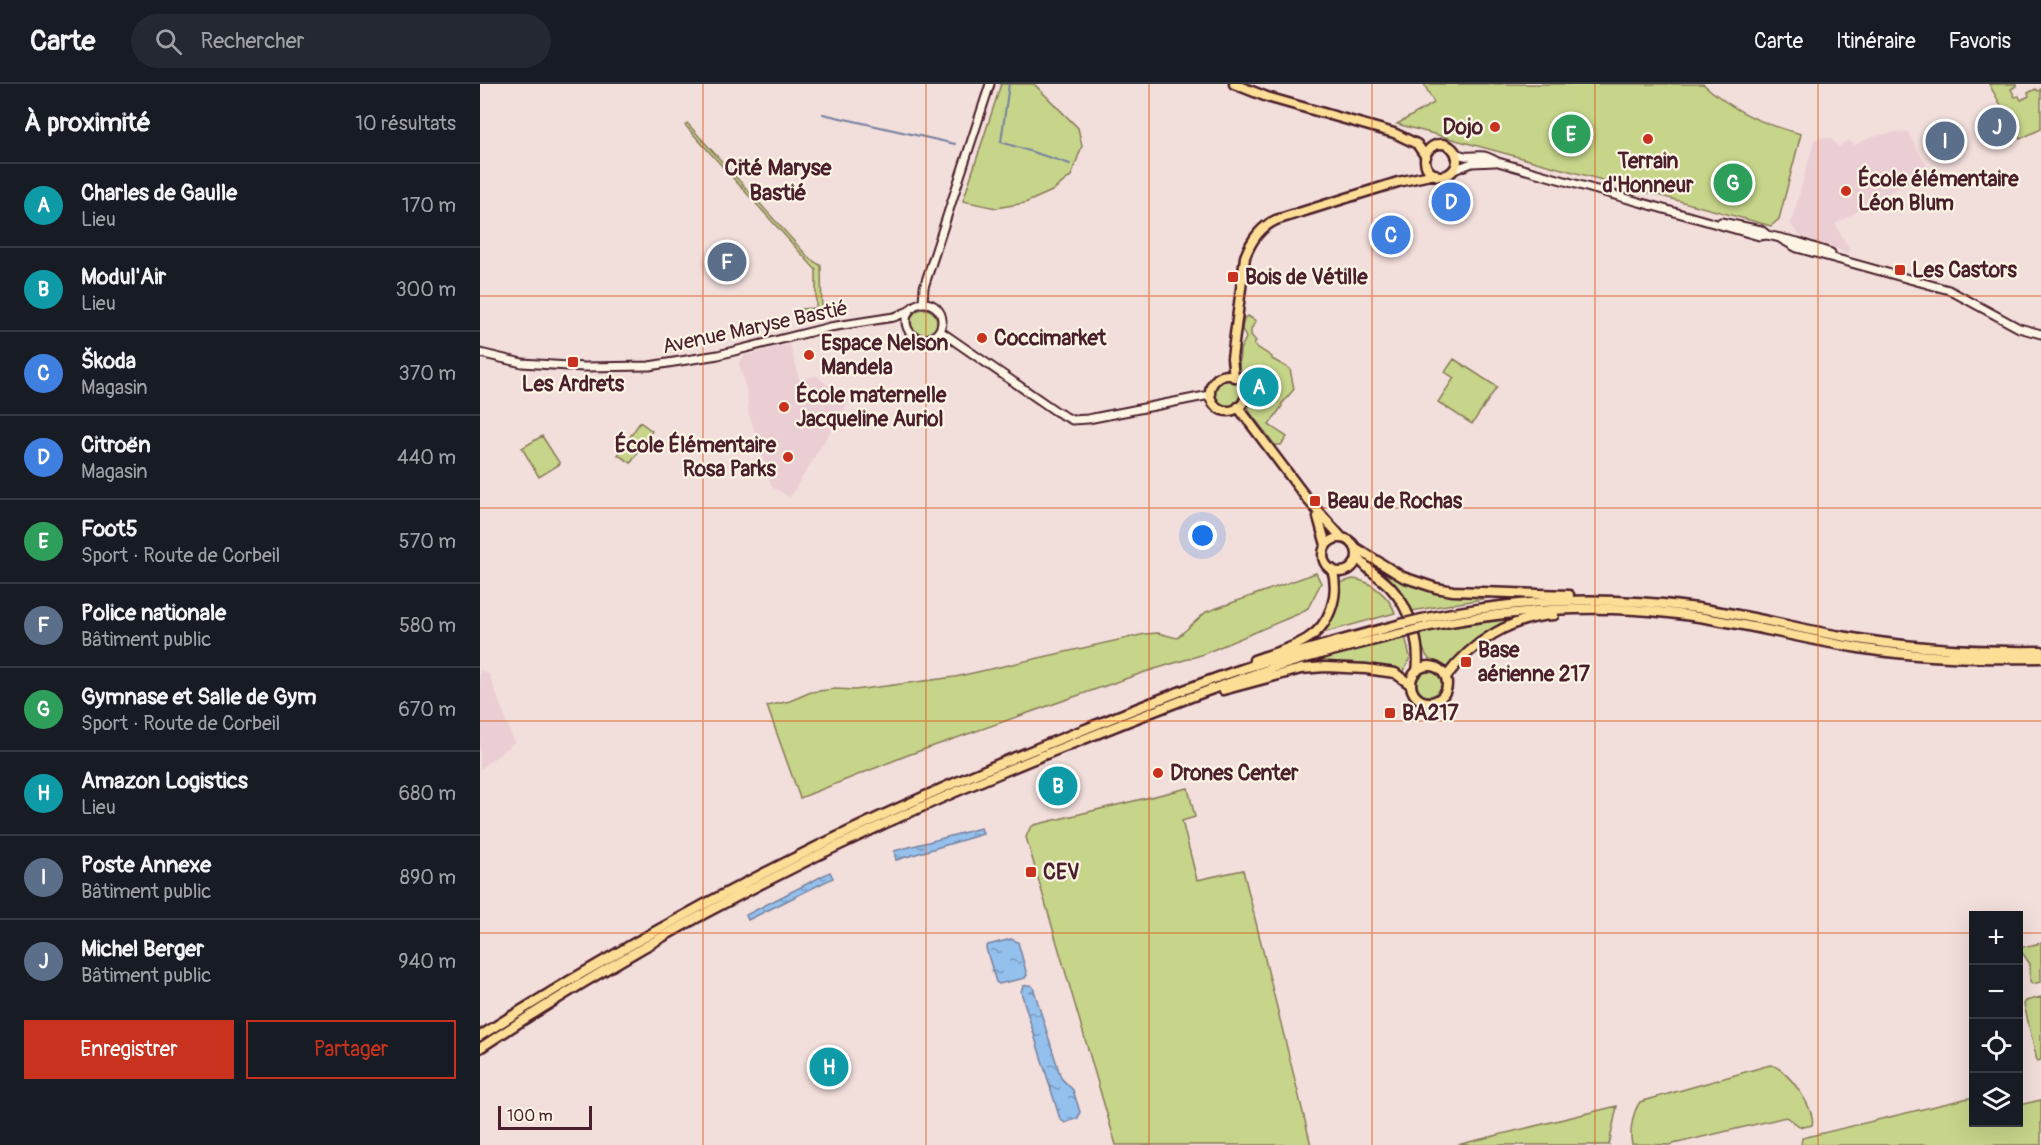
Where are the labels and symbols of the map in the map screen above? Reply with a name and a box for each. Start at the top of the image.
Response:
pin: J [1978,104,2017,150]
pin: E [1552,112,1590,156]
place label: Dojo [1442,114,1484,141]
pin: I [1926,118,1964,164]
marker: Dojo [1488,120,1502,134]
marker: Terrain d'Honneur [1641,132,1655,146]
place label: Terrain d'Honneur [1603,148,1694,199]
district label: Cité Maryse Bastié [725,154,833,207]
pin: G [1714,160,1752,206]
place label: École élémentaire Léon Blum [1858,165,2019,217]
pin: D [1432,180,1470,224]
marker: École élémentaire Léon Blum [1839,184,1853,198]
pin: C [1372,212,1410,258]
pin: F [708,240,746,285]
place label: Les Castors [1912,257,2017,284]
marker: Les Castors [1893,263,1907,277]
place label: Bois de Vétille [1245,264,1368,291]
marker: Bois de Vétille [1226,270,1240,284]
street label: Avenue Maryse Bastié [660,295,850,360]
place label: Coccimarket [994,325,1107,352]
place label: Espace Nelson Mandela [821,330,949,381]
marker: Coccimarket [975,331,989,345]
marker: Espace Nelson Mandela [802,348,816,362]
marker: Les Ardrets [566,355,580,369]
pin: A [1240,364,1278,410]
place label: Les Ardrets [522,371,625,398]
place label: École maternelle Jacqueline Auriol [796,381,947,433]
marker: École maternelle Jacqueline Auriol [777,400,791,414]
place label: École Élémentaire Rosa Parks [615,431,777,483]
marker: École Élémentaire Rosa Parks [781,450,795,464]
place label: Beau de Rochas [1327,488,1463,515]
marker: Beau de Rochas [1308,494,1322,508]
your location [1188,521,1217,550]
place label: Base aérienne 217 [1478,637,1591,688]
marker: Base aérienne 217 [1459,655,1473,669]
place label: BA217 [1402,700,1459,727]
marker: BA217 [1383,706,1397,720]
place label: Drones Center [1170,760,1299,787]
pin: B [1038,764,1078,808]
marker: Drones Center [1151,766,1165,780]
place label: CEV [1043,859,1079,886]
marker: CEV [1024,865,1038,879]
pin: H [810,1044,848,1090]
scale bar [498,1103,592,1130]

